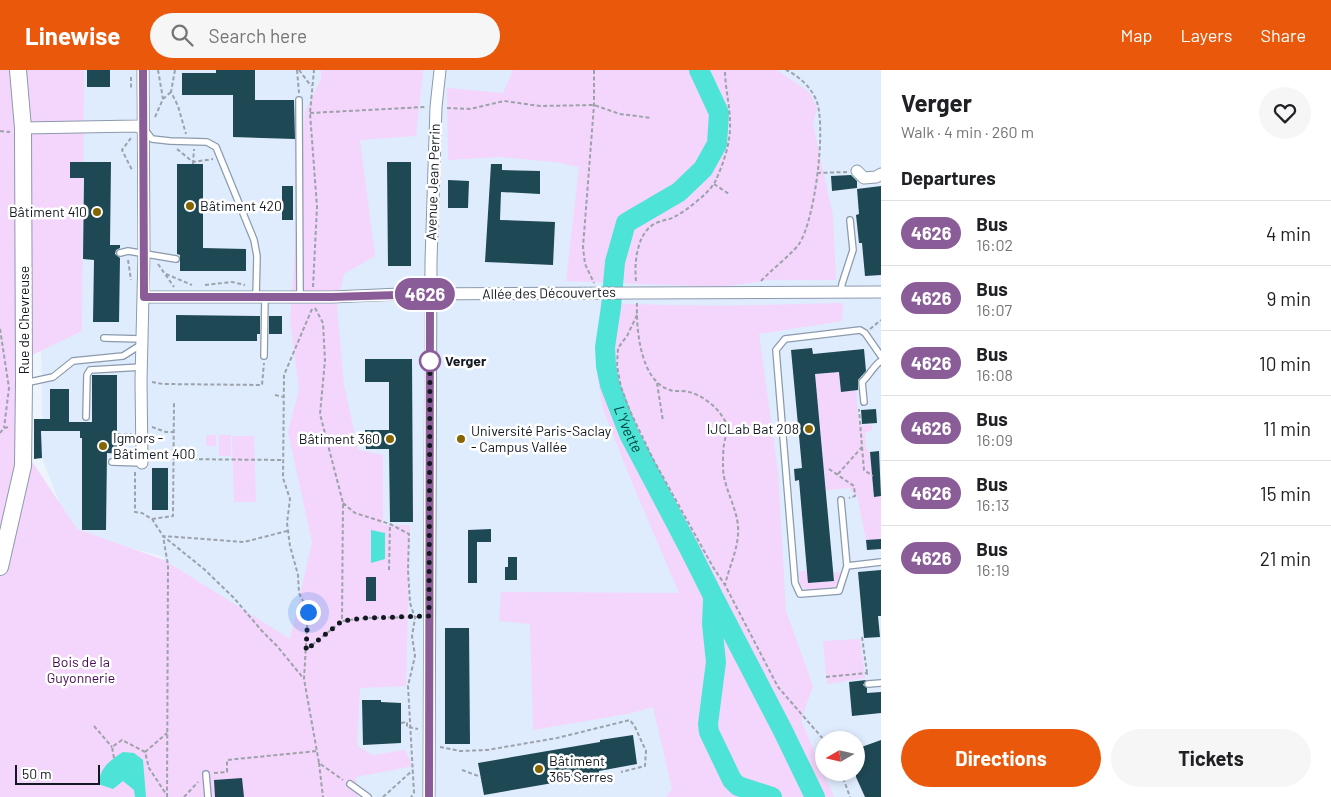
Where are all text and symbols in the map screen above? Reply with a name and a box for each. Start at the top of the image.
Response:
search box [150,13,500,58]
text: Linewise [25,21,120,50]
icon: search [168,21,196,49]
text: Search here [208,24,307,47]
text: Map [1120,24,1152,46]
text: Layers [1180,24,1233,46]
text: Share [1261,24,1306,46]
button: heart [1259,87,1311,139]
text: Verger [901,88,972,117]
text: Walk · 4 min · 260 m [901,122,1034,141]
street label: Avenue Jean Perrin [422,123,443,241]
text: Departures [901,166,996,189]
place label: Bâtiment 420 [200,197,282,214]
marker: Bâtiment 420 [184,200,196,212]
place label: Bâtiment 410 [9,203,87,220]
marker: Bâtiment 410 [91,206,103,218]
text: Bus [976,212,1008,235]
text: 4626 [911,222,951,244]
text: 4 min [1266,222,1311,245]
text: 16:02 [976,235,1013,254]
street label: Rue de Chevreuse [15,266,32,374]
text: Bus [976,277,1008,300]
line badge: 4626 [390,278,460,310]
text: 4626 [405,283,445,305]
street label: Allée des Découvertes [482,283,616,302]
text: 4626 [911,287,951,309]
text: 9 min [1267,287,1311,310]
text: 16:07 [976,300,1012,319]
text: Bus [976,342,1008,365]
marker: Verger [419,350,441,372]
place label: Verger [445,352,487,369]
text: 4626 [911,352,951,374]
text: 10 min [1259,352,1311,375]
text: 16:08 [976,365,1013,384]
water label: L'Yvette [611,403,647,456]
text: Bus [976,407,1008,430]
text: 4626 [911,417,951,439]
text: 11 min [1263,417,1311,440]
place label: IJCLab Bat 208 [707,420,799,437]
place label: Université Paris-Saclay - Campus Vallée [471,422,612,455]
marker: IJCLab Bat 208 [803,423,815,435]
place label: Igmors - Bâtiment 400 [113,429,195,462]
place label: Bâtiment 360 [299,430,380,447]
text: 16:09 [976,430,1013,449]
marker: Bâtiment 360 [384,433,396,445]
marker: Université Paris-Saclay - Campus Vallée [455,433,467,445]
marker: Igmors - Bâtiment 400 [97,440,109,452]
text: Bus [976,472,1008,495]
text: 4626 [911,482,951,504]
text: 15 min [1260,482,1311,505]
text: 16:13 [976,495,1009,514]
text: Bus [976,537,1008,560]
text: 4626 [911,547,951,569]
text: 21 min [1260,547,1311,570]
text: 16:19 [976,560,1010,579]
your location [296,600,321,625]
park label: Bois de la Guyonnerie [47,653,115,686]
button: Directions [901,729,1101,787]
button: Tickets [1111,729,1311,787]
north arrow [815,731,865,781]
map controls [815,731,865,781]
place label: Bâtiment 365 Serres [549,752,614,785]
scale bar [15,762,100,785]
marker: Bâtiment 365 Serres [533,763,545,775]
text: 50 m [22,765,51,782]

